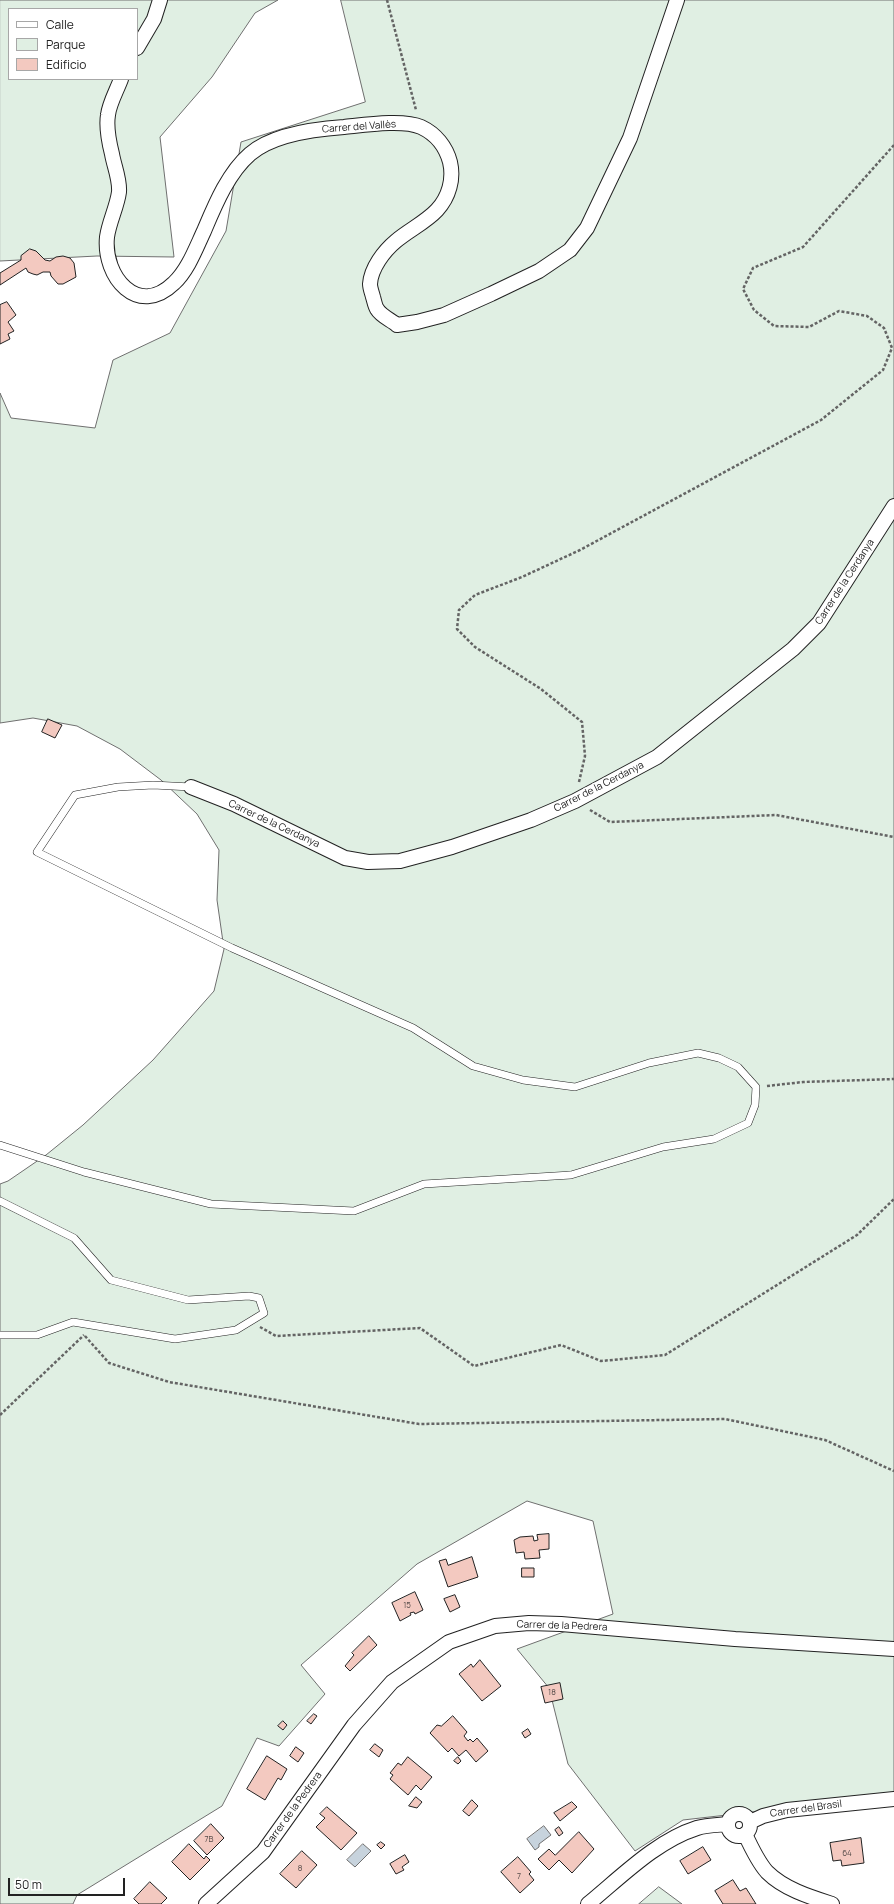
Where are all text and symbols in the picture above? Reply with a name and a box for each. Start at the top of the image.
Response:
legend [8,8,138,80]
text: Calle [46,16,74,33]
text: Parque [46,36,85,53]
text: Edificio [46,56,86,73]
street label: Carrer del Vallès [322,118,396,136]
street label: Carrer de la Cerdanya [813,537,877,627]
street label: Carrer de la Cerdanya [552,759,646,815]
street label: Carrer de la Cerdanya [226,798,322,850]
house number: 15 [403,1601,411,1611]
street label: Carrer de la Pedrera [516,1618,608,1634]
house number: 18 [548,1688,556,1698]
street label: Carrer de la Pedrera [261,1770,325,1850]
street label: Carrer del Brasil [769,1798,843,1820]
house number: 7B [205,1835,213,1845]
house number: 64 [842,1849,852,1859]
house number: 8 [298,1864,302,1874]
scale bar [10,1870,127,1896]
house number: 7 [517,1872,521,1882]
text: 50 m [15,1876,42,1893]

